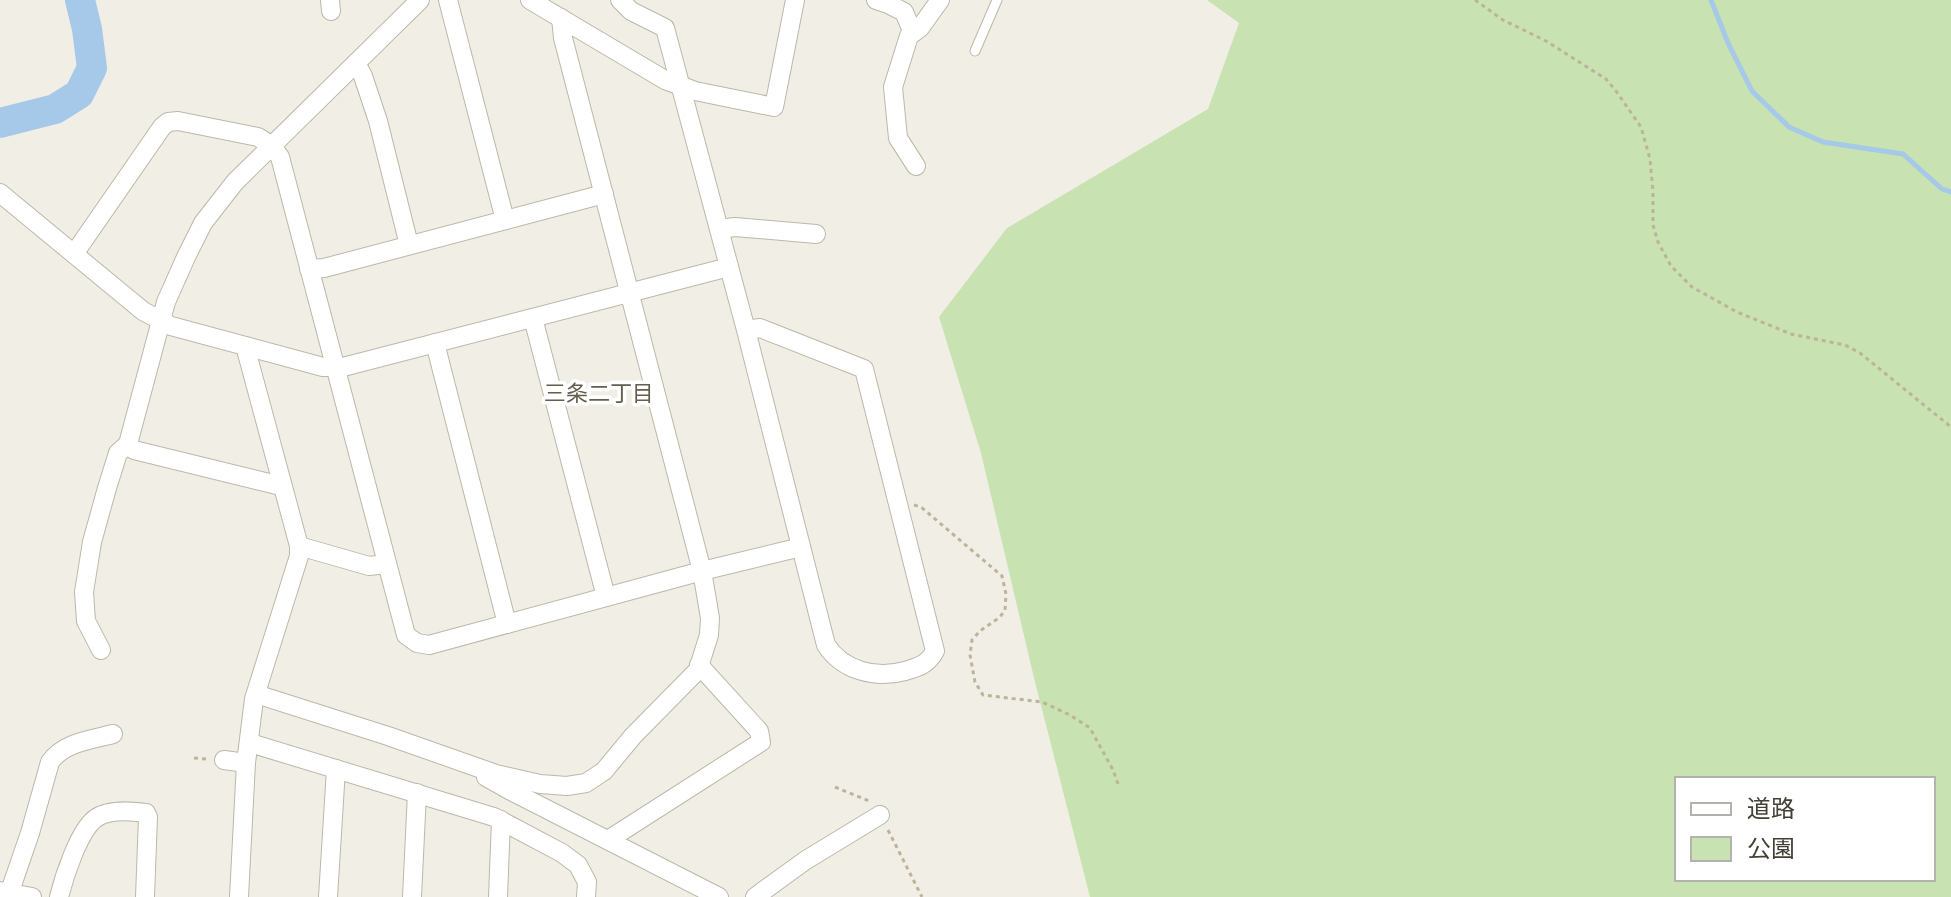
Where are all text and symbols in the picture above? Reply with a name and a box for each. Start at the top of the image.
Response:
district label: 三条二丁目 [544,380,654,407]
legend [1675,777,1935,881]
text: 道路 [1747,794,1795,824]
text: 公園 [1747,834,1795,864]

